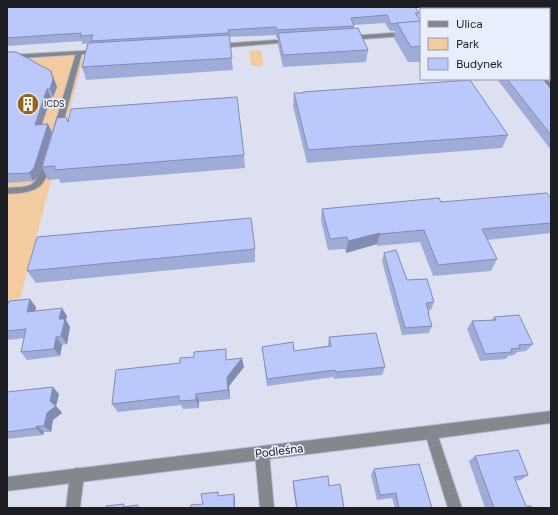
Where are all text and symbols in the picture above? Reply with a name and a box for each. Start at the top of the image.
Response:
legend [420,8,550,80]
text: Ulica [456,17,483,31]
text: Park [456,37,479,51]
text: Budynek [456,57,503,71]
building icon: ICDS [15,91,41,117]
place label: ICDS [44,98,65,109]
street label: Podleśna [254,441,304,461]

